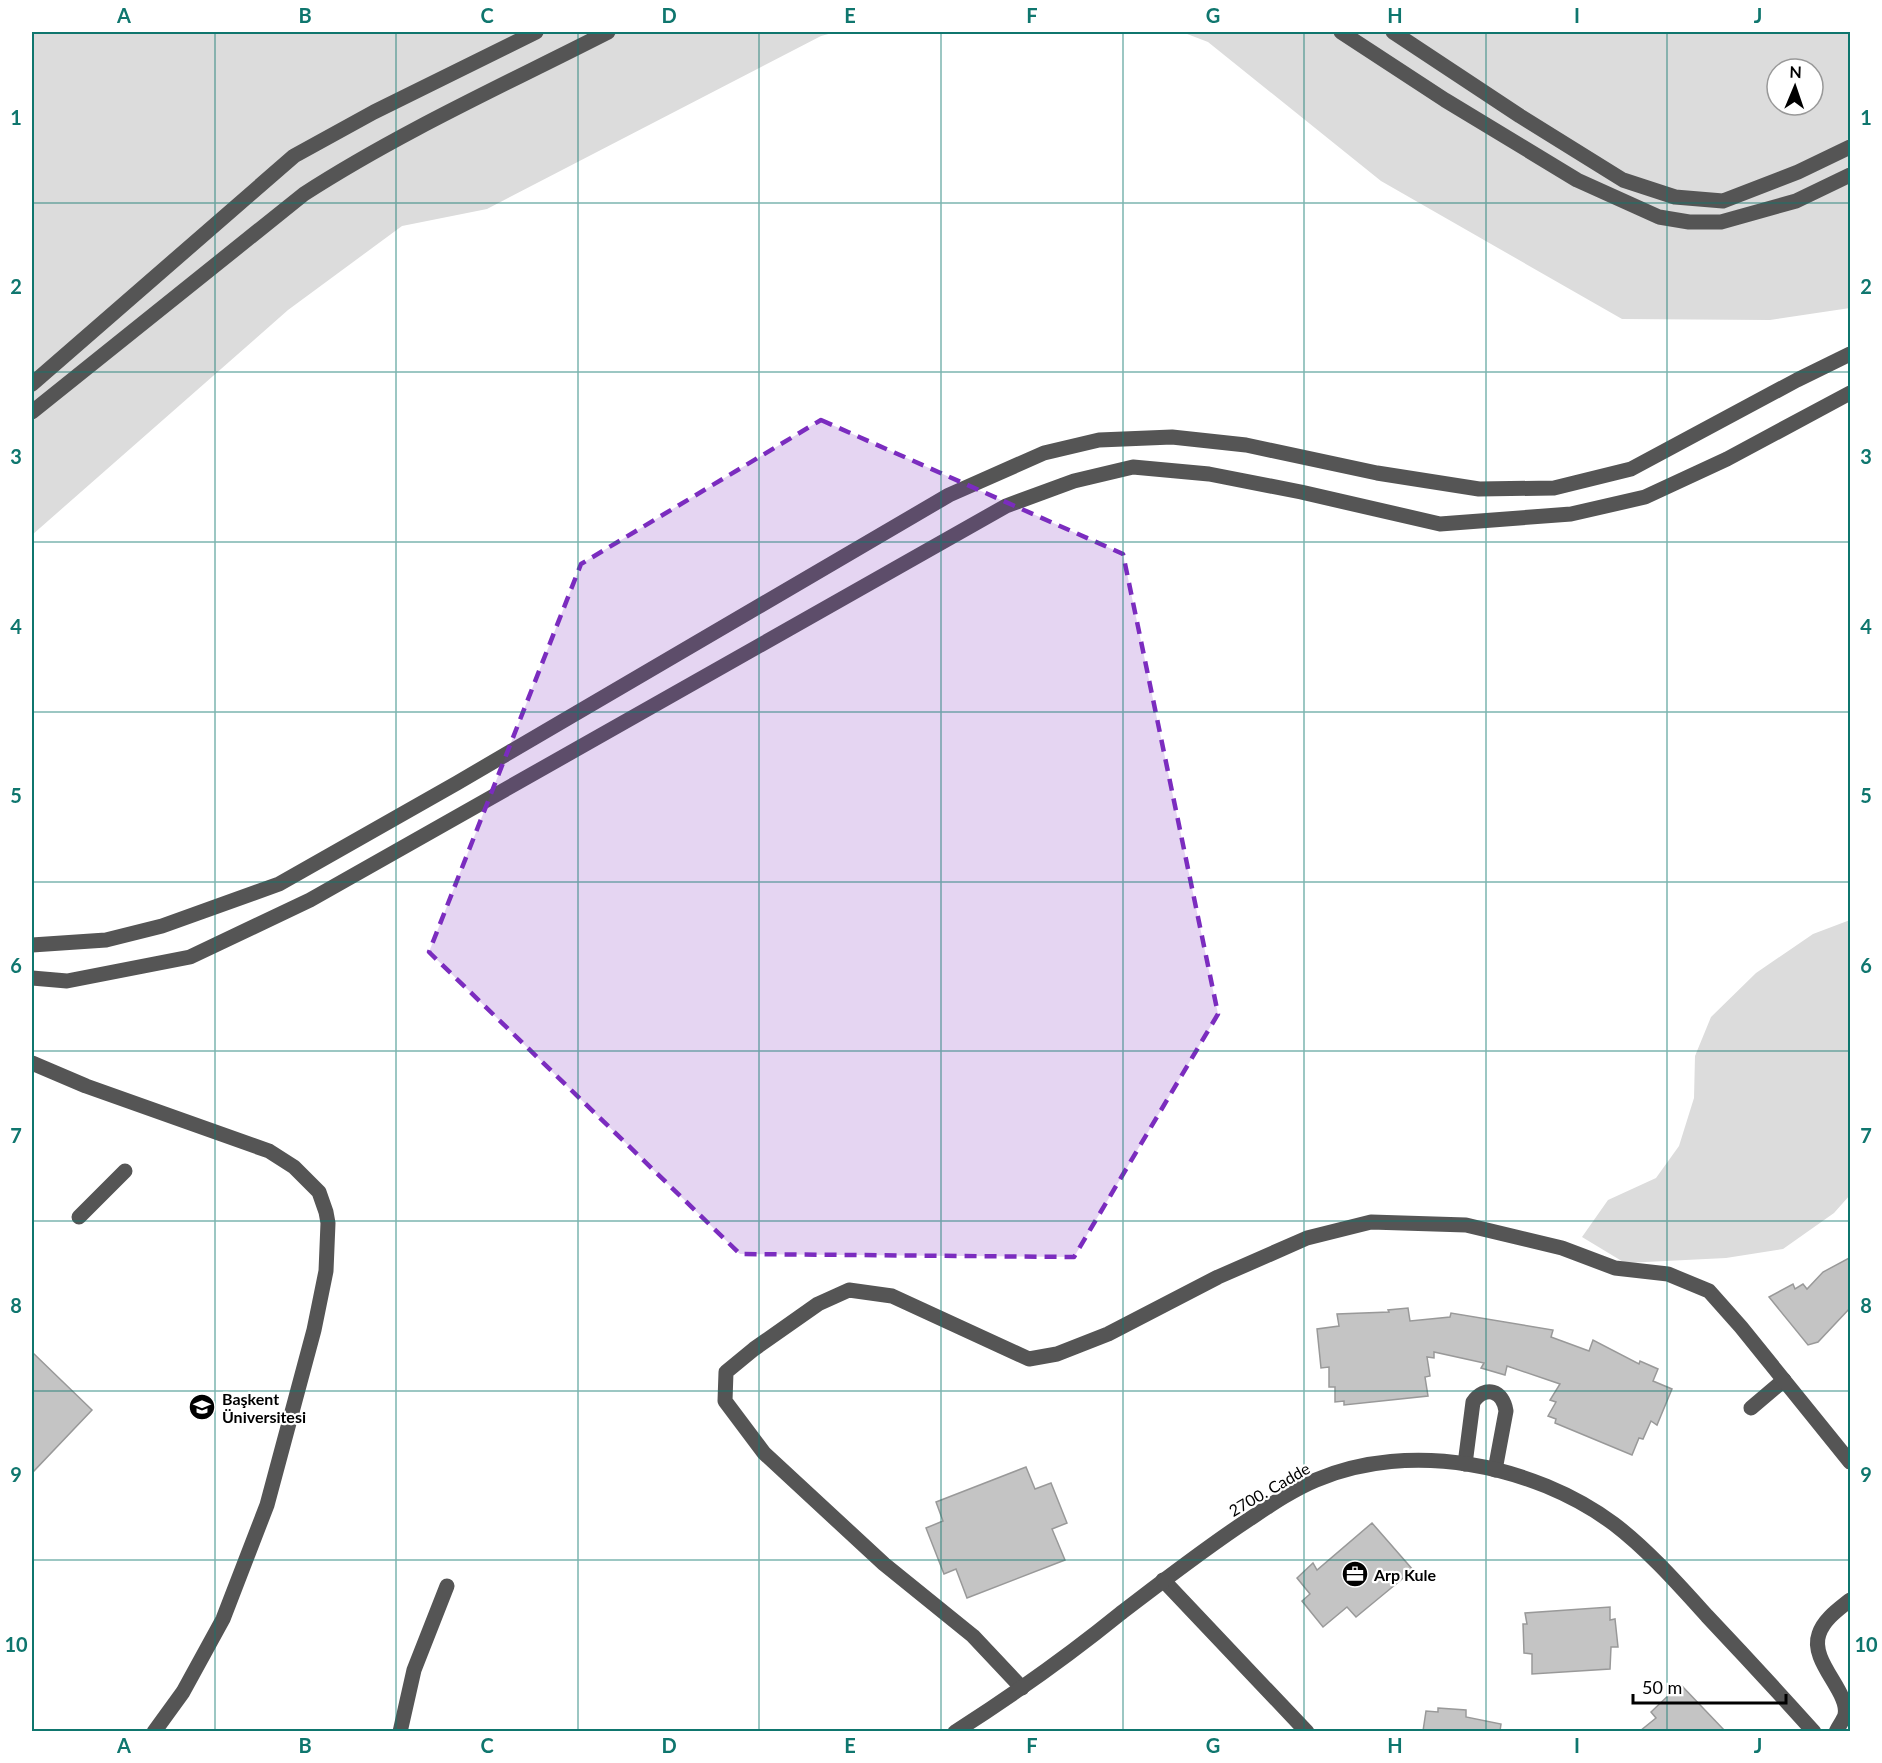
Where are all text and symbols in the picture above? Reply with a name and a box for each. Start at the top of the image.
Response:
text: A [116,3,131,27]
text: B [298,3,312,27]
text: C [480,3,494,27]
text: D [661,3,677,27]
text: E [844,3,856,27]
text: F [1026,3,1038,27]
text: G [1206,3,1220,27]
text: H [1387,3,1403,27]
text: I [1574,3,1580,27]
text: J [1754,3,1762,27]
north arrow [1765,57,1825,117]
text: N [1789,62,1802,81]
text: 1 [10,105,22,129]
text: 1 [1860,105,1872,129]
text: 2 [10,274,22,298]
text: 2 [1860,274,1872,298]
text: 3 [10,444,22,468]
text: 3 [1860,444,1872,468]
text: 4 [10,614,22,638]
text: 4 [1860,614,1872,638]
text: 5 [10,783,22,807]
text: 5 [1860,783,1872,807]
text: 6 [10,953,22,977]
text: 6 [1860,953,1872,977]
text: 7 [10,1123,22,1147]
text: 7 [1860,1123,1872,1147]
text: 8 [10,1293,22,1317]
text: 8 [1860,1293,1872,1317]
place label: Başkent Üniversitesi [222,1389,306,1426]
school or university icon: Başkent Üniversitesi [187,1392,217,1422]
street label: 2700. Cadde [1225,1458,1313,1520]
text: 9 [10,1462,22,1486]
text: 9 [1860,1462,1872,1486]
office icon: Arp Kule [1340,1559,1370,1589]
place label: Arp Kule [1373,1565,1437,1584]
text: 10 [4,1632,28,1656]
text: 10 [1854,1632,1878,1656]
scale bar [1633,1667,1786,1705]
text: 50 m [1642,1676,1682,1698]
text: A [116,1733,131,1757]
text: B [298,1733,312,1757]
text: C [480,1733,494,1757]
text: D [661,1733,677,1757]
text: E [844,1733,856,1757]
text: F [1026,1733,1038,1757]
text: G [1206,1733,1220,1757]
text: H [1387,1733,1403,1757]
text: I [1574,1733,1580,1757]
text: J [1754,1733,1762,1757]

